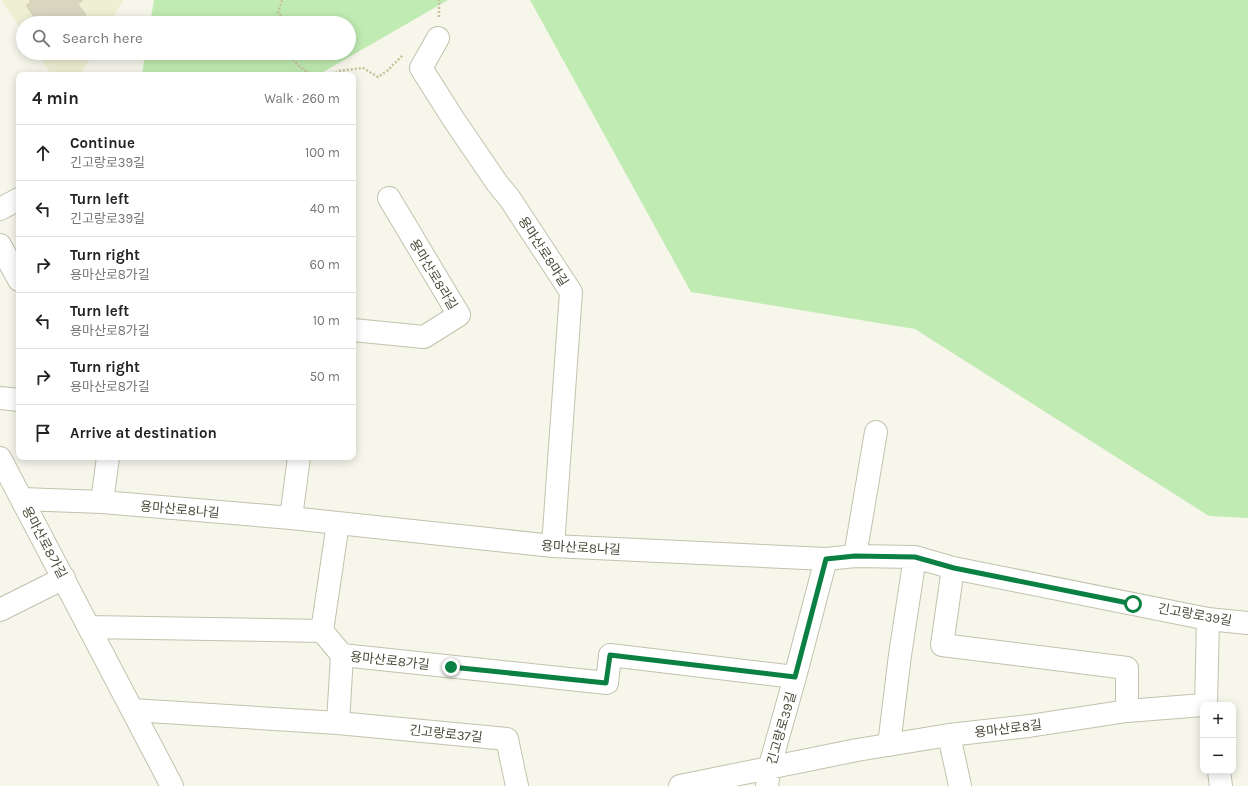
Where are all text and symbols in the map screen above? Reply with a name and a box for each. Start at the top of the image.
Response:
search box [16,16,356,60]
icon: search [30,27,52,49]
text: Search here [62,29,143,47]
text: 4 min [32,88,79,108]
text: Walk · 260 m [264,91,340,106]
text: Continue [70,134,135,152]
icon: ahead [32,142,54,164]
text: 100 m [305,145,340,160]
text: 긴고랑로39길 [70,155,145,170]
text: Turn left [70,190,129,208]
icon: left [32,198,54,220]
text: 40 m [310,201,340,216]
text: 긴고랑로39길 [70,211,145,226]
street label: 용마산로8마길 [516,214,572,289]
street label: 용마산로8라길 [407,236,461,312]
text: Turn right [70,246,140,264]
icon: right [32,254,54,276]
text: 60 m [310,257,340,272]
text: 용마산로8가길 [70,267,150,282]
text: Turn left [70,302,129,320]
icon: left [32,310,54,332]
text: 10 m [313,313,340,328]
text: 용마산로8가길 [70,323,150,338]
text: Turn right [70,358,140,376]
icon: right [32,366,54,388]
text: 50 m [310,369,340,384]
text: 용마산로8가길 [70,379,150,394]
icon: arrive [32,422,54,444]
text: Arrive at destination [70,424,217,442]
street label: 용마산로8나길 [140,499,220,520]
street label: 용마산로8가길 [19,504,70,581]
street label: 용마산로8나길 [541,538,621,557]
route start [1124,595,1142,613]
street label: 긴고랑로39길 [1157,601,1233,628]
street label: 용마산로8가길 [350,649,430,672]
route end [442,658,460,676]
street label: 긴고랑로39길 [764,690,799,766]
map controls [1200,702,1236,774]
button: + [1200,702,1236,738]
street label: 용마산로8길 [974,717,1043,740]
street label: 긴고랑로37길 [409,722,483,745]
button: − [1200,738,1236,774]

